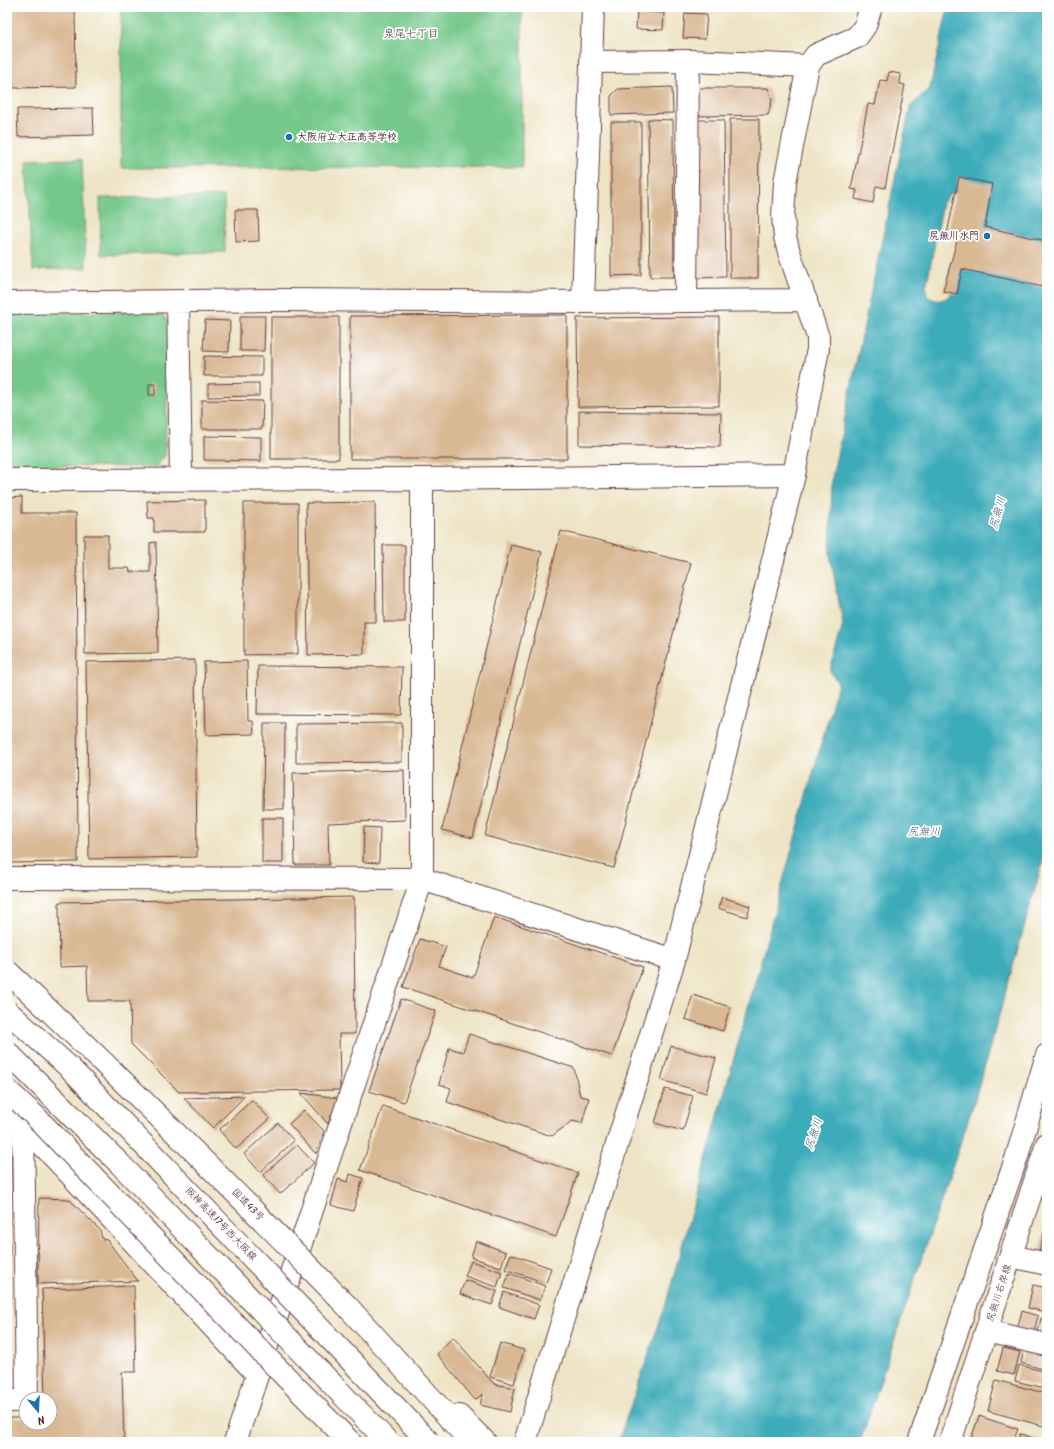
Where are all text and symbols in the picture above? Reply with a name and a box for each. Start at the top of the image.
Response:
district label: 泉尾七丁目 [384,25,439,43]
place label: 大阪府立大正高等学校 [297,129,397,145]
marker: 大阪府立大正高等学校 [284,132,294,142]
place label: 尻無川水門 [929,228,979,244]
marker: 尻無川水門 [982,231,992,241]
water label: 尻無川 [985,495,1011,531]
water label: 尻無川 [908,823,941,841]
water label: 尻無川 [800,1116,828,1152]
street label: 阪神高速17号西大阪線 [181,1183,261,1265]
street label: 国道43号 [228,1185,268,1225]
street label: 尻無川右岸線 [982,1262,1016,1324]
north arrow [18,1391,58,1431]
text: N [35,1410,47,1429]

